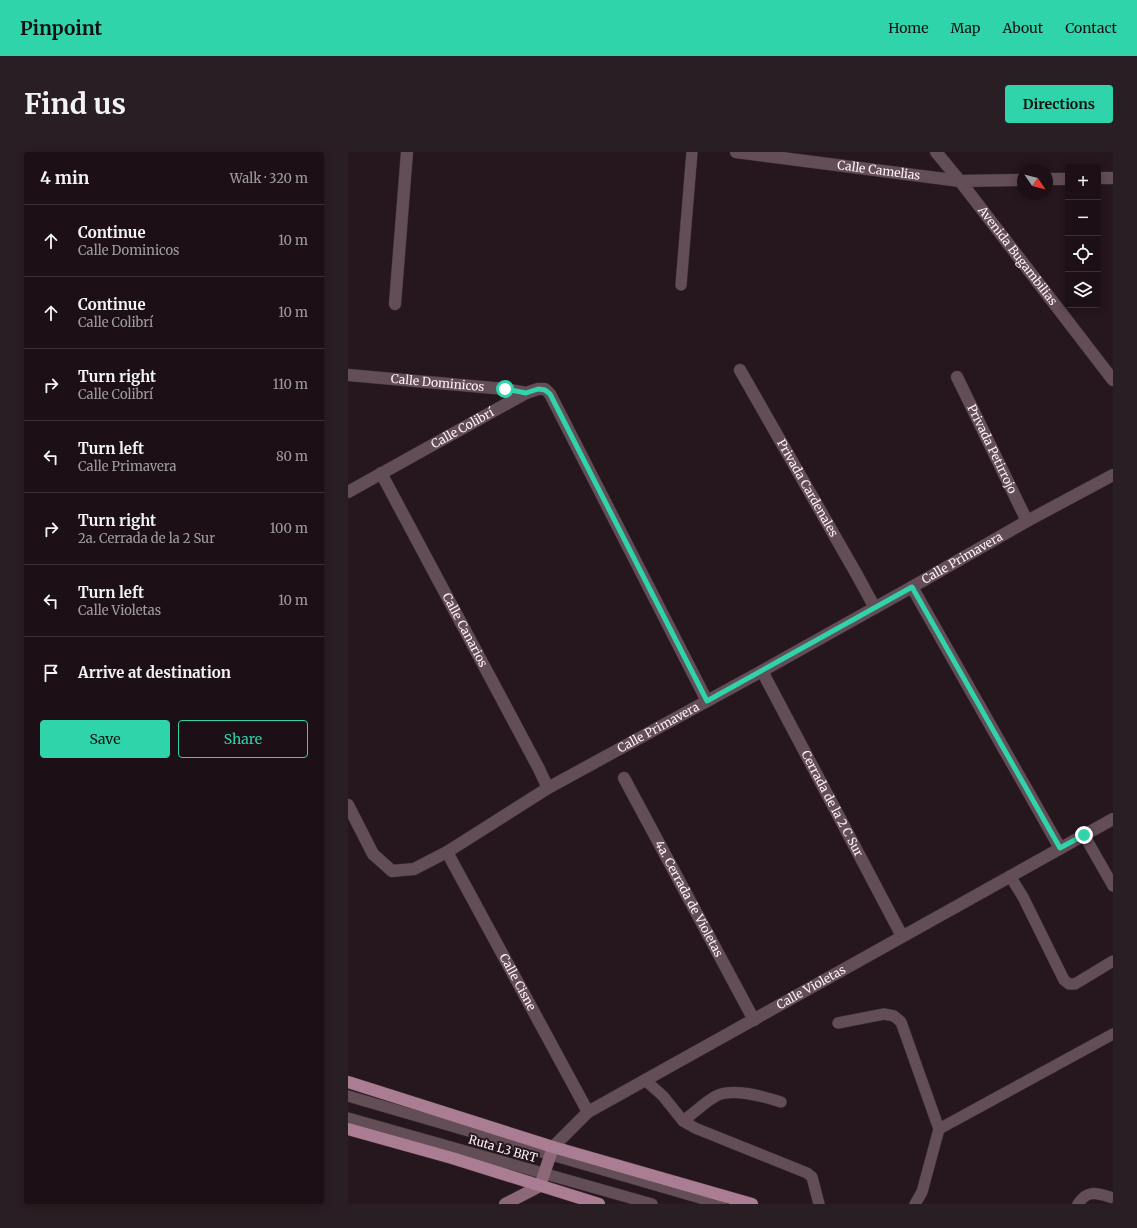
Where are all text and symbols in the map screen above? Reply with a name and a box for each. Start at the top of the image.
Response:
text: Pinpoint [20,16,102,40]
text: Home [888,19,929,37]
text: Map [951,19,980,37]
text: About [1002,19,1043,37]
text: Contact [1065,19,1117,37]
button: Directions [1005,85,1113,123]
text: Find us [24,86,126,122]
street label: Calle Camelias [836,157,921,183]
north arrow [1017,164,1053,200]
map controls [1065,164,1101,308]
button: + [1065,164,1101,200]
text: 4 min [40,167,89,189]
text: Walk · 320 m [230,170,308,187]
button: − [1065,200,1101,236]
street label: Avenida Bugambilias [974,202,1061,308]
text: Continue [78,223,146,242]
icon: ahead [40,230,62,252]
text: 10 m [278,232,308,249]
button: locate [1065,236,1101,272]
text: Calle Dominicos [78,242,179,259]
button: layers [1065,272,1101,308]
text: Continue [78,295,146,314]
icon: ahead [40,302,62,324]
text: 10 m [278,304,308,321]
text: Calle Colibrí [78,314,153,331]
text: Turn right [78,367,156,386]
street label: Calle Dominicos [390,371,485,394]
icon: right [40,374,62,396]
text: 110 m [273,376,308,393]
route start [496,380,514,398]
text: Calle Colibrí [78,386,153,403]
street label: Privada Petirrojo [964,402,1020,496]
street label: Calle Colibrí [428,404,497,451]
street label: Privada Cardenales [774,436,842,540]
text: Turn left [78,439,144,458]
icon: left [40,446,62,468]
text: 80 m [276,448,308,465]
text: Calle Primavera [78,458,176,475]
text: Turn right [78,511,156,530]
icon: right [40,518,62,540]
text: 100 m [270,520,308,537]
street label: Calle Primavera [919,528,1006,587]
text: 2a. Cerrada de la 2 Sur [78,530,215,547]
text: Turn left [78,583,144,602]
icon: left [40,590,62,612]
street label: Calle Canarios [439,590,491,670]
text: 10 m [278,592,308,609]
text: Calle Violetas [78,602,161,619]
icon: arrive [40,662,62,684]
text: Arrive at destination [78,663,231,682]
street label: Calle Primavera [615,699,702,756]
button: Save [40,720,170,758]
button: Share [178,720,308,758]
street label: Cerrada de la 2 C Sur [798,748,867,860]
route end [1075,826,1093,844]
street label: 4a. Cerrada de Violetas [652,838,727,959]
street label: Calle Cisne [496,951,540,1013]
street label: Calle Violetas [774,962,848,1012]
street label: Ruta L3 BRT [467,1132,540,1166]

